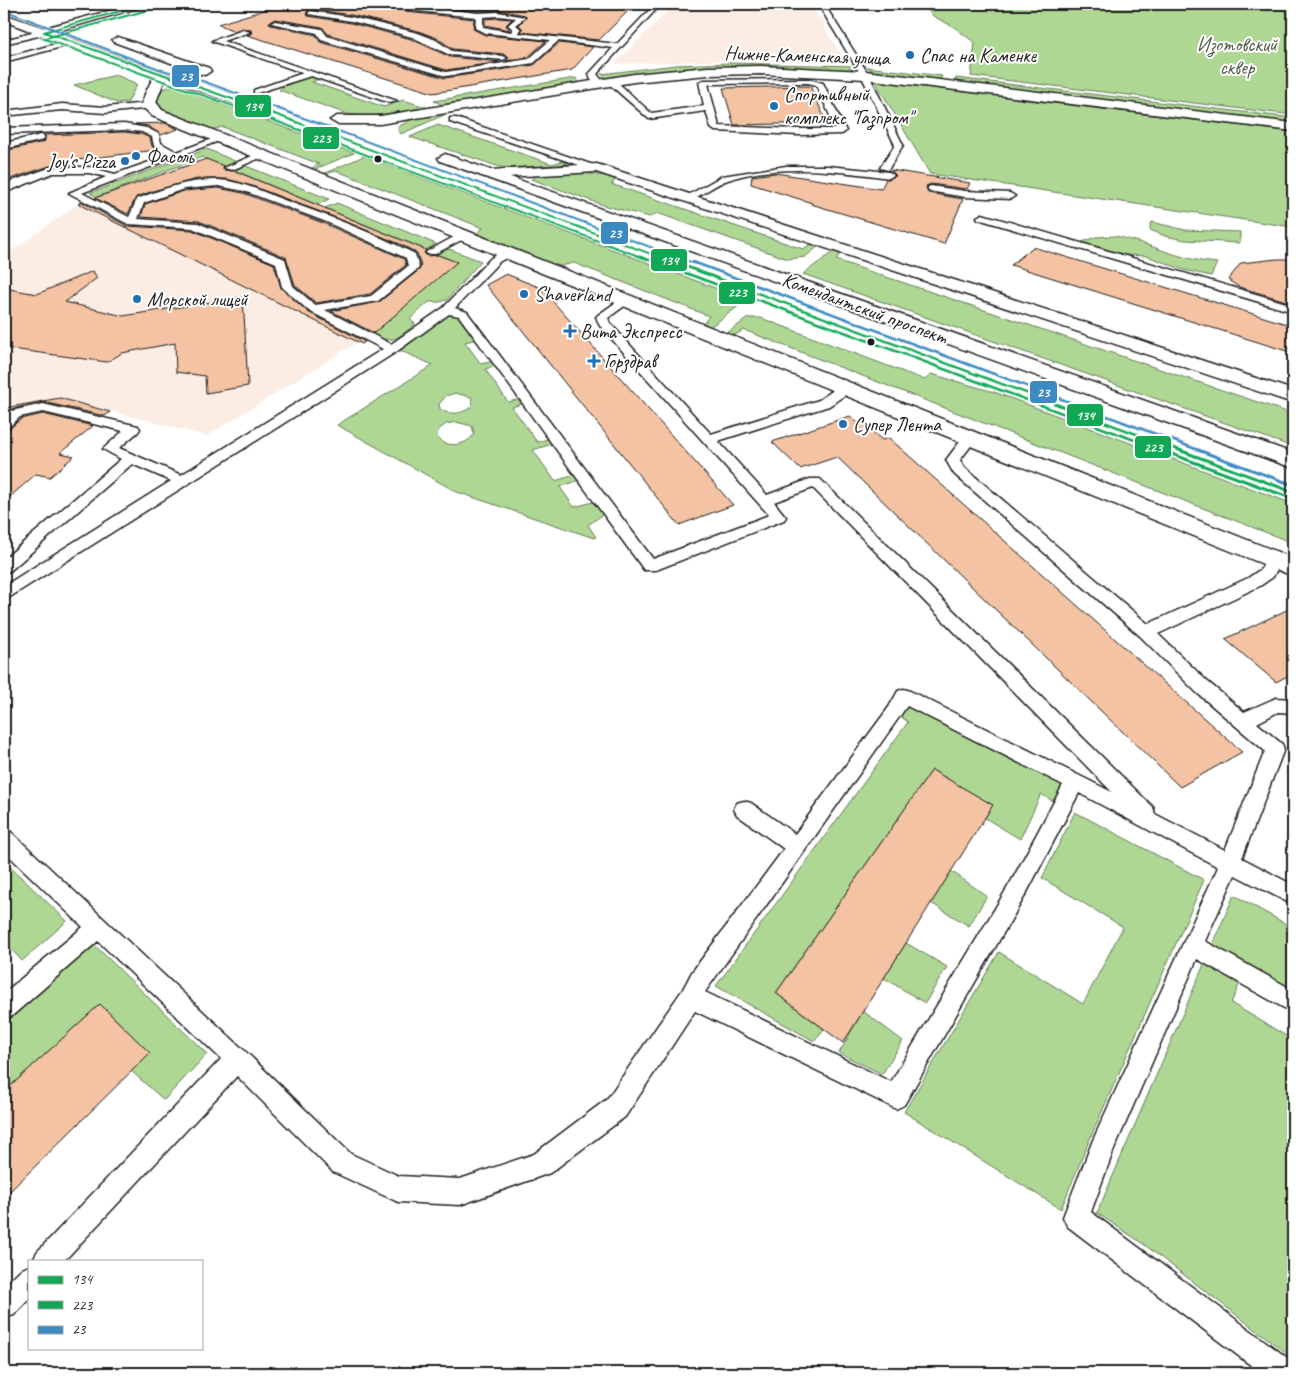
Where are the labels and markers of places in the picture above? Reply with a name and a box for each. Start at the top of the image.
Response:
place label: Спас на Каменке [920,43,1037,68]
marker: Спас на Каменке [904,49,916,61]
place label: Спортивный комплекс "Газпром" [784,82,917,131]
marker: Спортивный комплекс "Газпром" [768,100,780,112]
place label: Фасоль [146,144,195,169]
place label: Joy's Pizza [47,149,117,174]
marker: Фасоль [130,150,142,162]
unlabelled marker [373,154,383,164]
marker: Joy's Pizza [119,155,131,167]
place label: Shaverland [534,282,614,307]
place label: Морской лицей [147,287,249,312]
marker: Shaverland [518,288,530,300]
marker: Морской лицей [131,293,143,305]
place label: Вита Экспресс [580,319,682,344]
marker: Вита Экспресс [564,325,576,337]
unlabelled marker [866,337,876,347]
place label: Горздрав [604,349,659,374]
marker: Горздрав [588,355,600,367]
place label: Супер Лента [853,412,942,437]
marker: Супер Лента [837,418,849,430]

